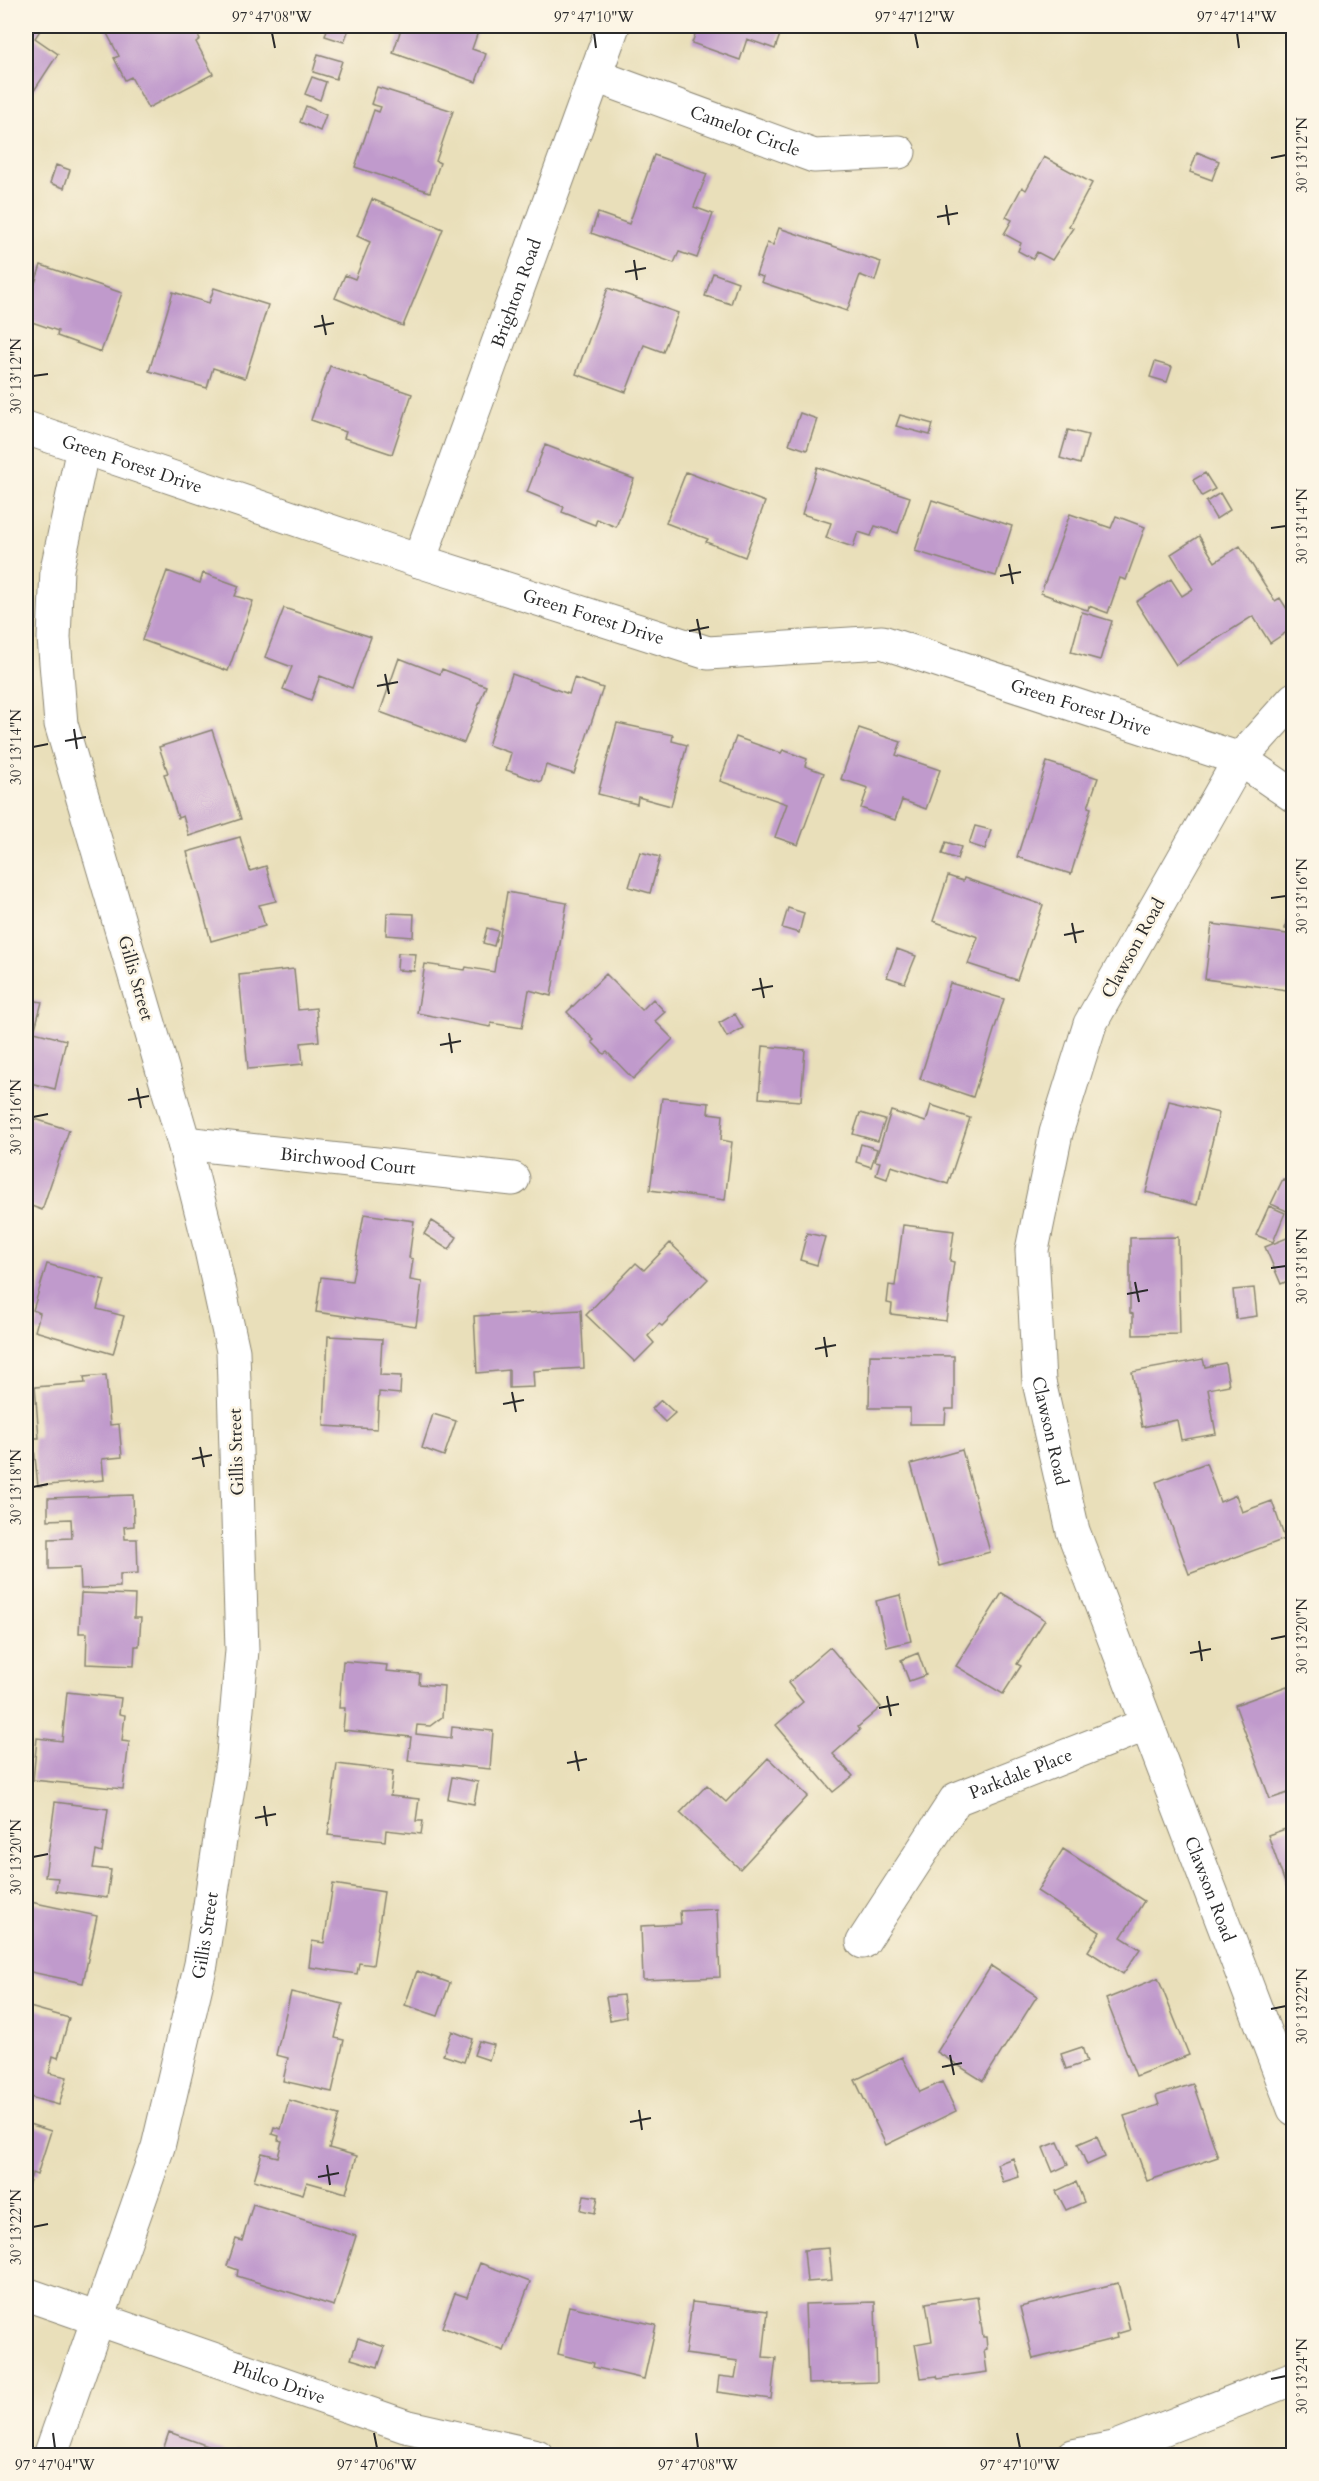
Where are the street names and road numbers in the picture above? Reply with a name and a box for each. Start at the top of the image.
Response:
street label: Camelot Circle [686,99,804,163]
street label: Brighton Road [485,235,548,351]
street label: Green Forest Drive [58,429,206,500]
street label: Green Forest Drive [519,583,667,651]
street label: Green Forest Drive [1007,673,1155,742]
street label: Clawson Road [1096,893,1171,1003]
street label: Gillis Street [111,933,160,1024]
street label: Birchwood Court [279,1142,417,1181]
street label: Clawson Road [1025,1374,1074,1488]
street label: Gillis Street [222,1407,251,1496]
street label: Parkdale Place [965,1743,1076,1806]
street label: Clawson Road [1178,1833,1241,1946]
street label: Gillis Street [186,1890,225,1982]
street label: Philco Drive [229,2355,329,2410]

